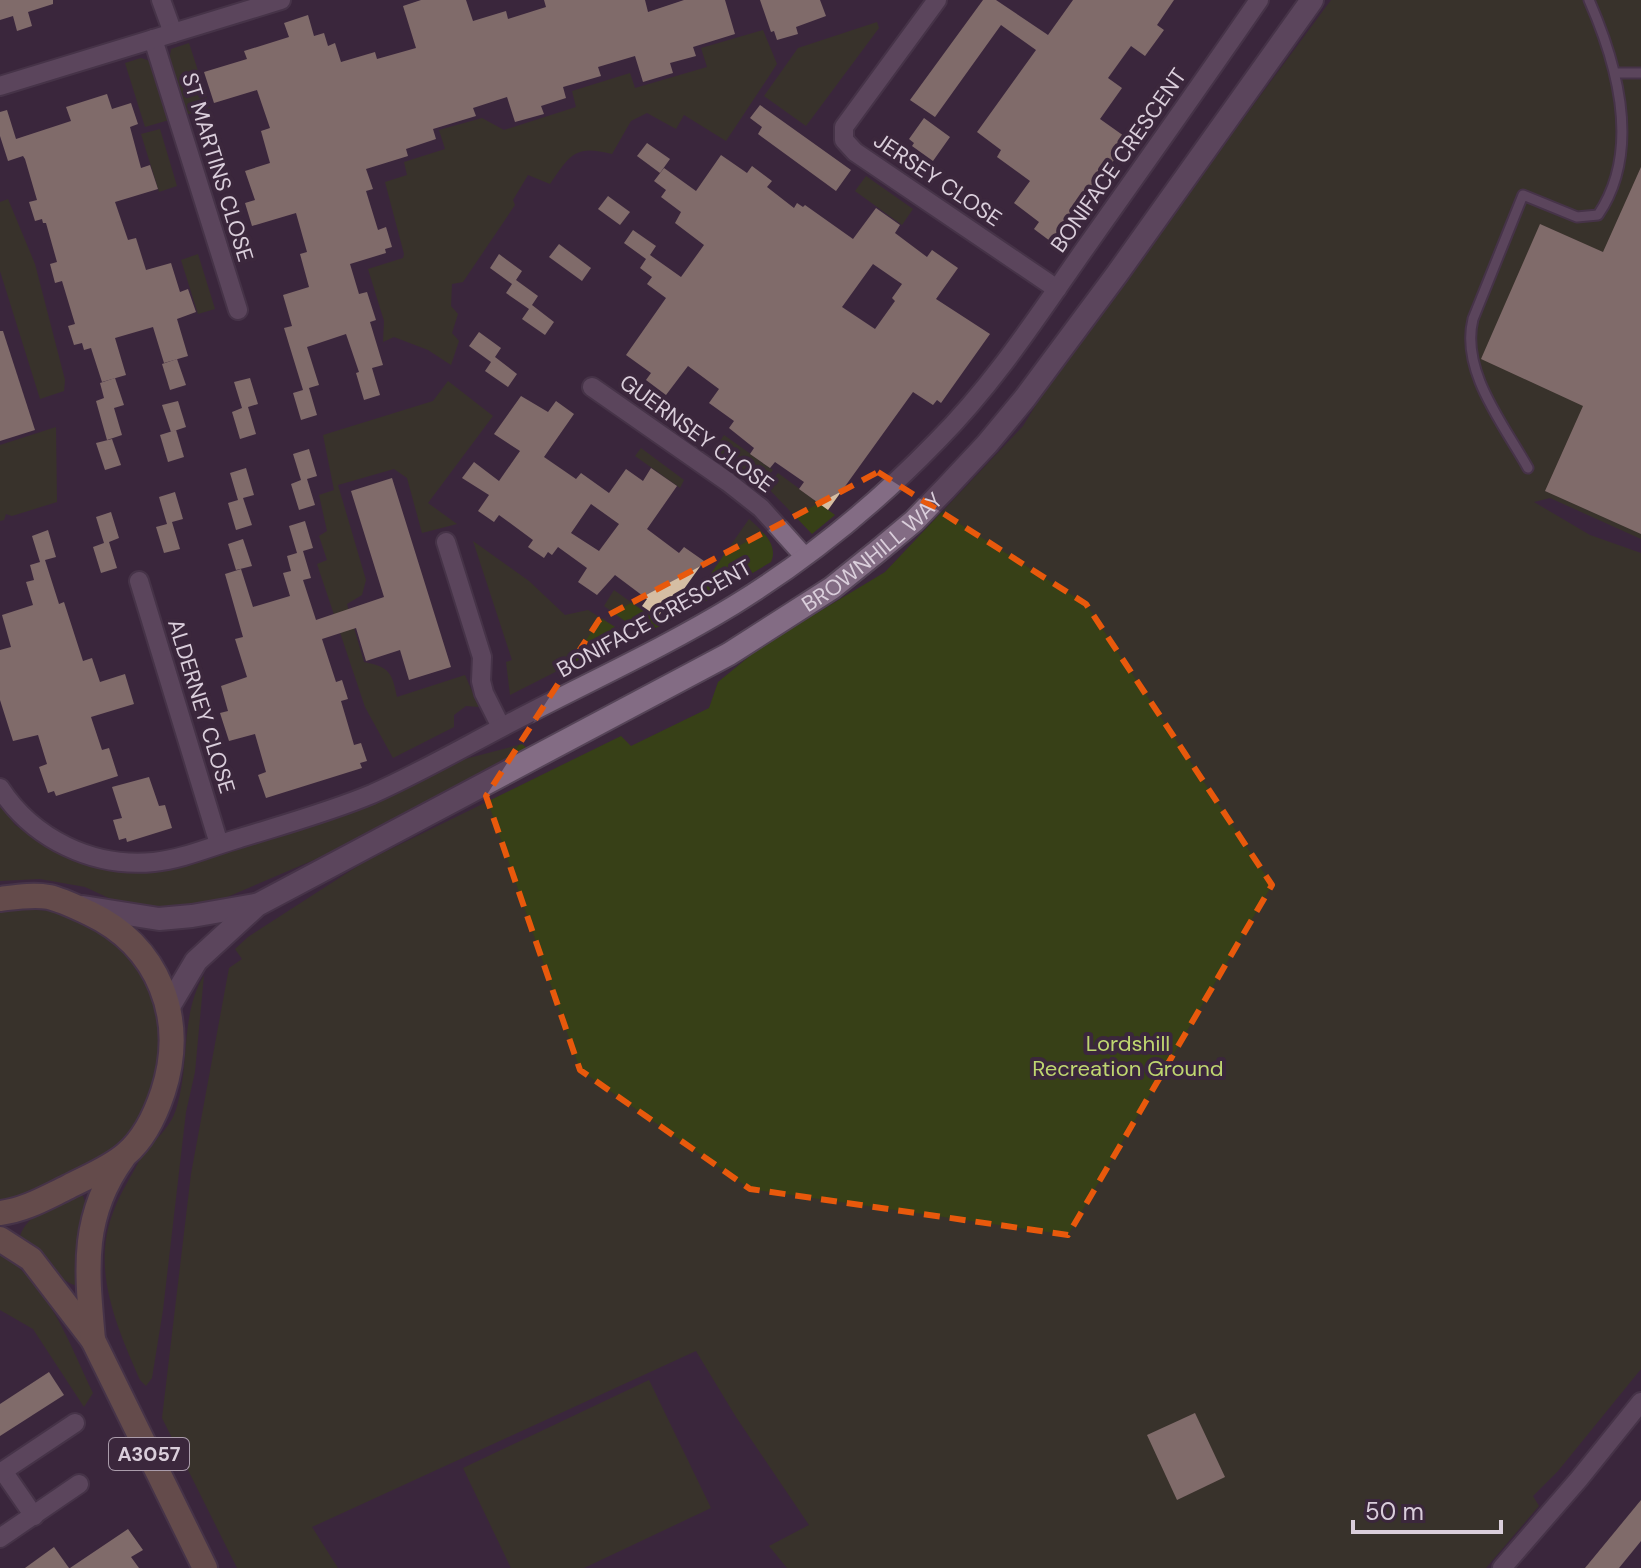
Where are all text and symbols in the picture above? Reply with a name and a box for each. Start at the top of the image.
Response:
street label: BONIFACE CRESCENT [1044,63,1193,258]
street label: ST MARTINS CLOSE [175,69,260,265]
street label: JERSEY CLOSE [868,126,1007,233]
street label: GUERNSEY CLOSE [614,368,780,499]
street label: BROWNHILL WAY [796,486,949,619]
street label: BONIFACE CRESCENT [552,553,757,684]
street label: ALDERNEY CLOSE [161,615,242,797]
park label: Lordshill Recreation Ground [1032,1029,1224,1083]
road number: A3057 [109,1438,189,1470]
scale bar [1353,1484,1501,1534]
text: 50 m [1365,1496,1424,1527]

